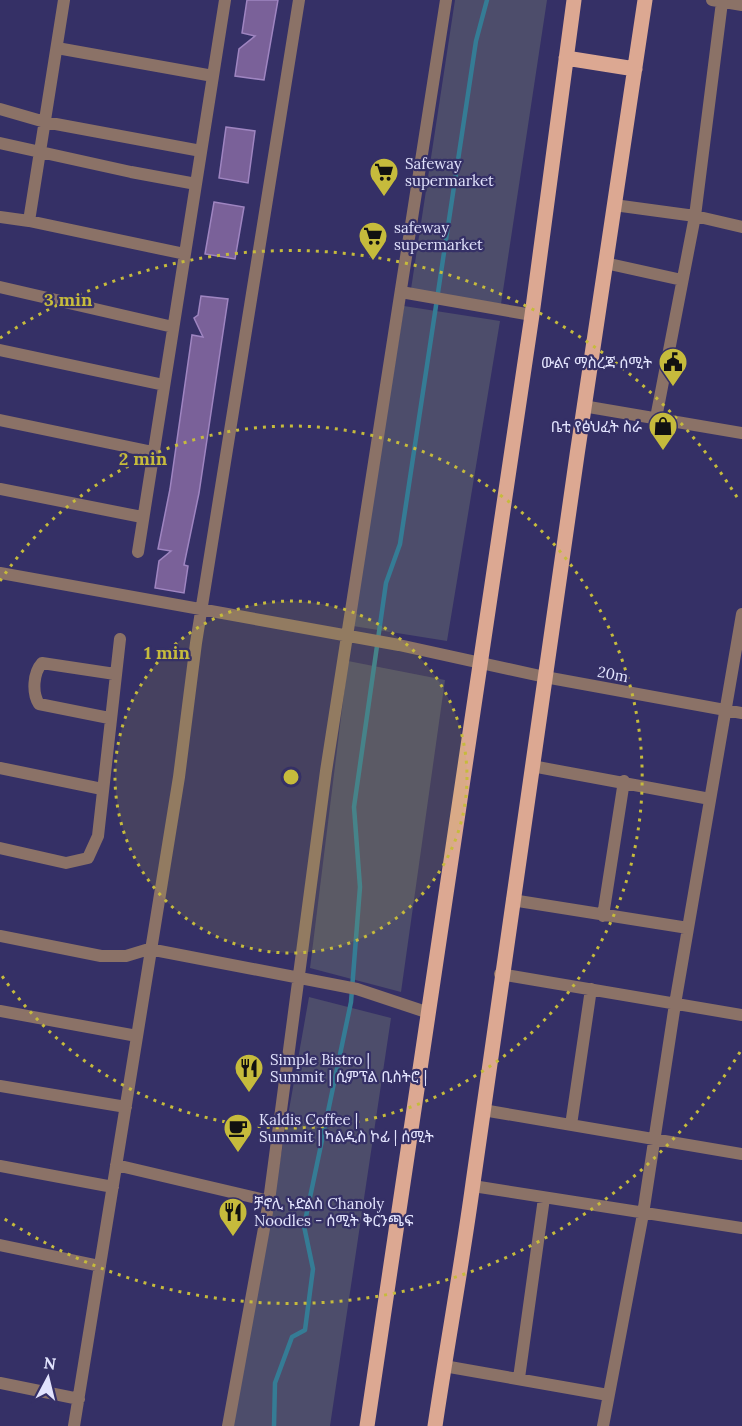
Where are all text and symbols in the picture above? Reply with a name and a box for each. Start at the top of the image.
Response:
place label: Safeway supermarket [405,154,494,190]
supermarket icon: Safeway supermarket [368,156,400,198]
place label: safeway supermarket [394,218,483,254]
supermarket icon: safeway supermarket [357,220,389,262]
text: 3 min [44,288,93,311]
public building icon: ውልና ማስረጃ ሰሚት [657,346,689,388]
place label: ውልና ማስረጃ ሰሚት [541,353,652,372]
shop icon: ቤቲ የፅህፈት ስራ [647,410,679,452]
place label: ቤቲ የፅህፈት ስራ [551,417,642,436]
text: 2 min [119,447,168,470]
text: 1 min [144,641,190,664]
street label: 20m [596,662,630,686]
centre of rings [281,767,301,787]
place label: Simple Bistro | Summit | ሲምፕል ቢስትሮ | [270,1050,427,1086]
restaurant icon: Simple Bistro | Summit | ሲምፕል ቢስትሮ | [233,1052,265,1094]
place label: Kaldis Coffee | Summit | ካልዲስ ኮፊ | ሰሚት [259,1110,434,1146]
cafe icon: Kaldis Coffee | Summit | ካልዲስ ኮፊ | ሰሚት [222,1112,254,1154]
place label: ቻኖሊ ኑድልስ Chanoly Noodles - ሰሚት ቅርንጫፍ [254,1194,414,1230]
restaurant icon: ቻኖሊ ኑድልስ Chanoly Noodles - ሰሚት ቅርንጫፍ [217,1196,249,1238]
north arrow [18,1348,78,1408]
text: N [42,1352,57,1374]

